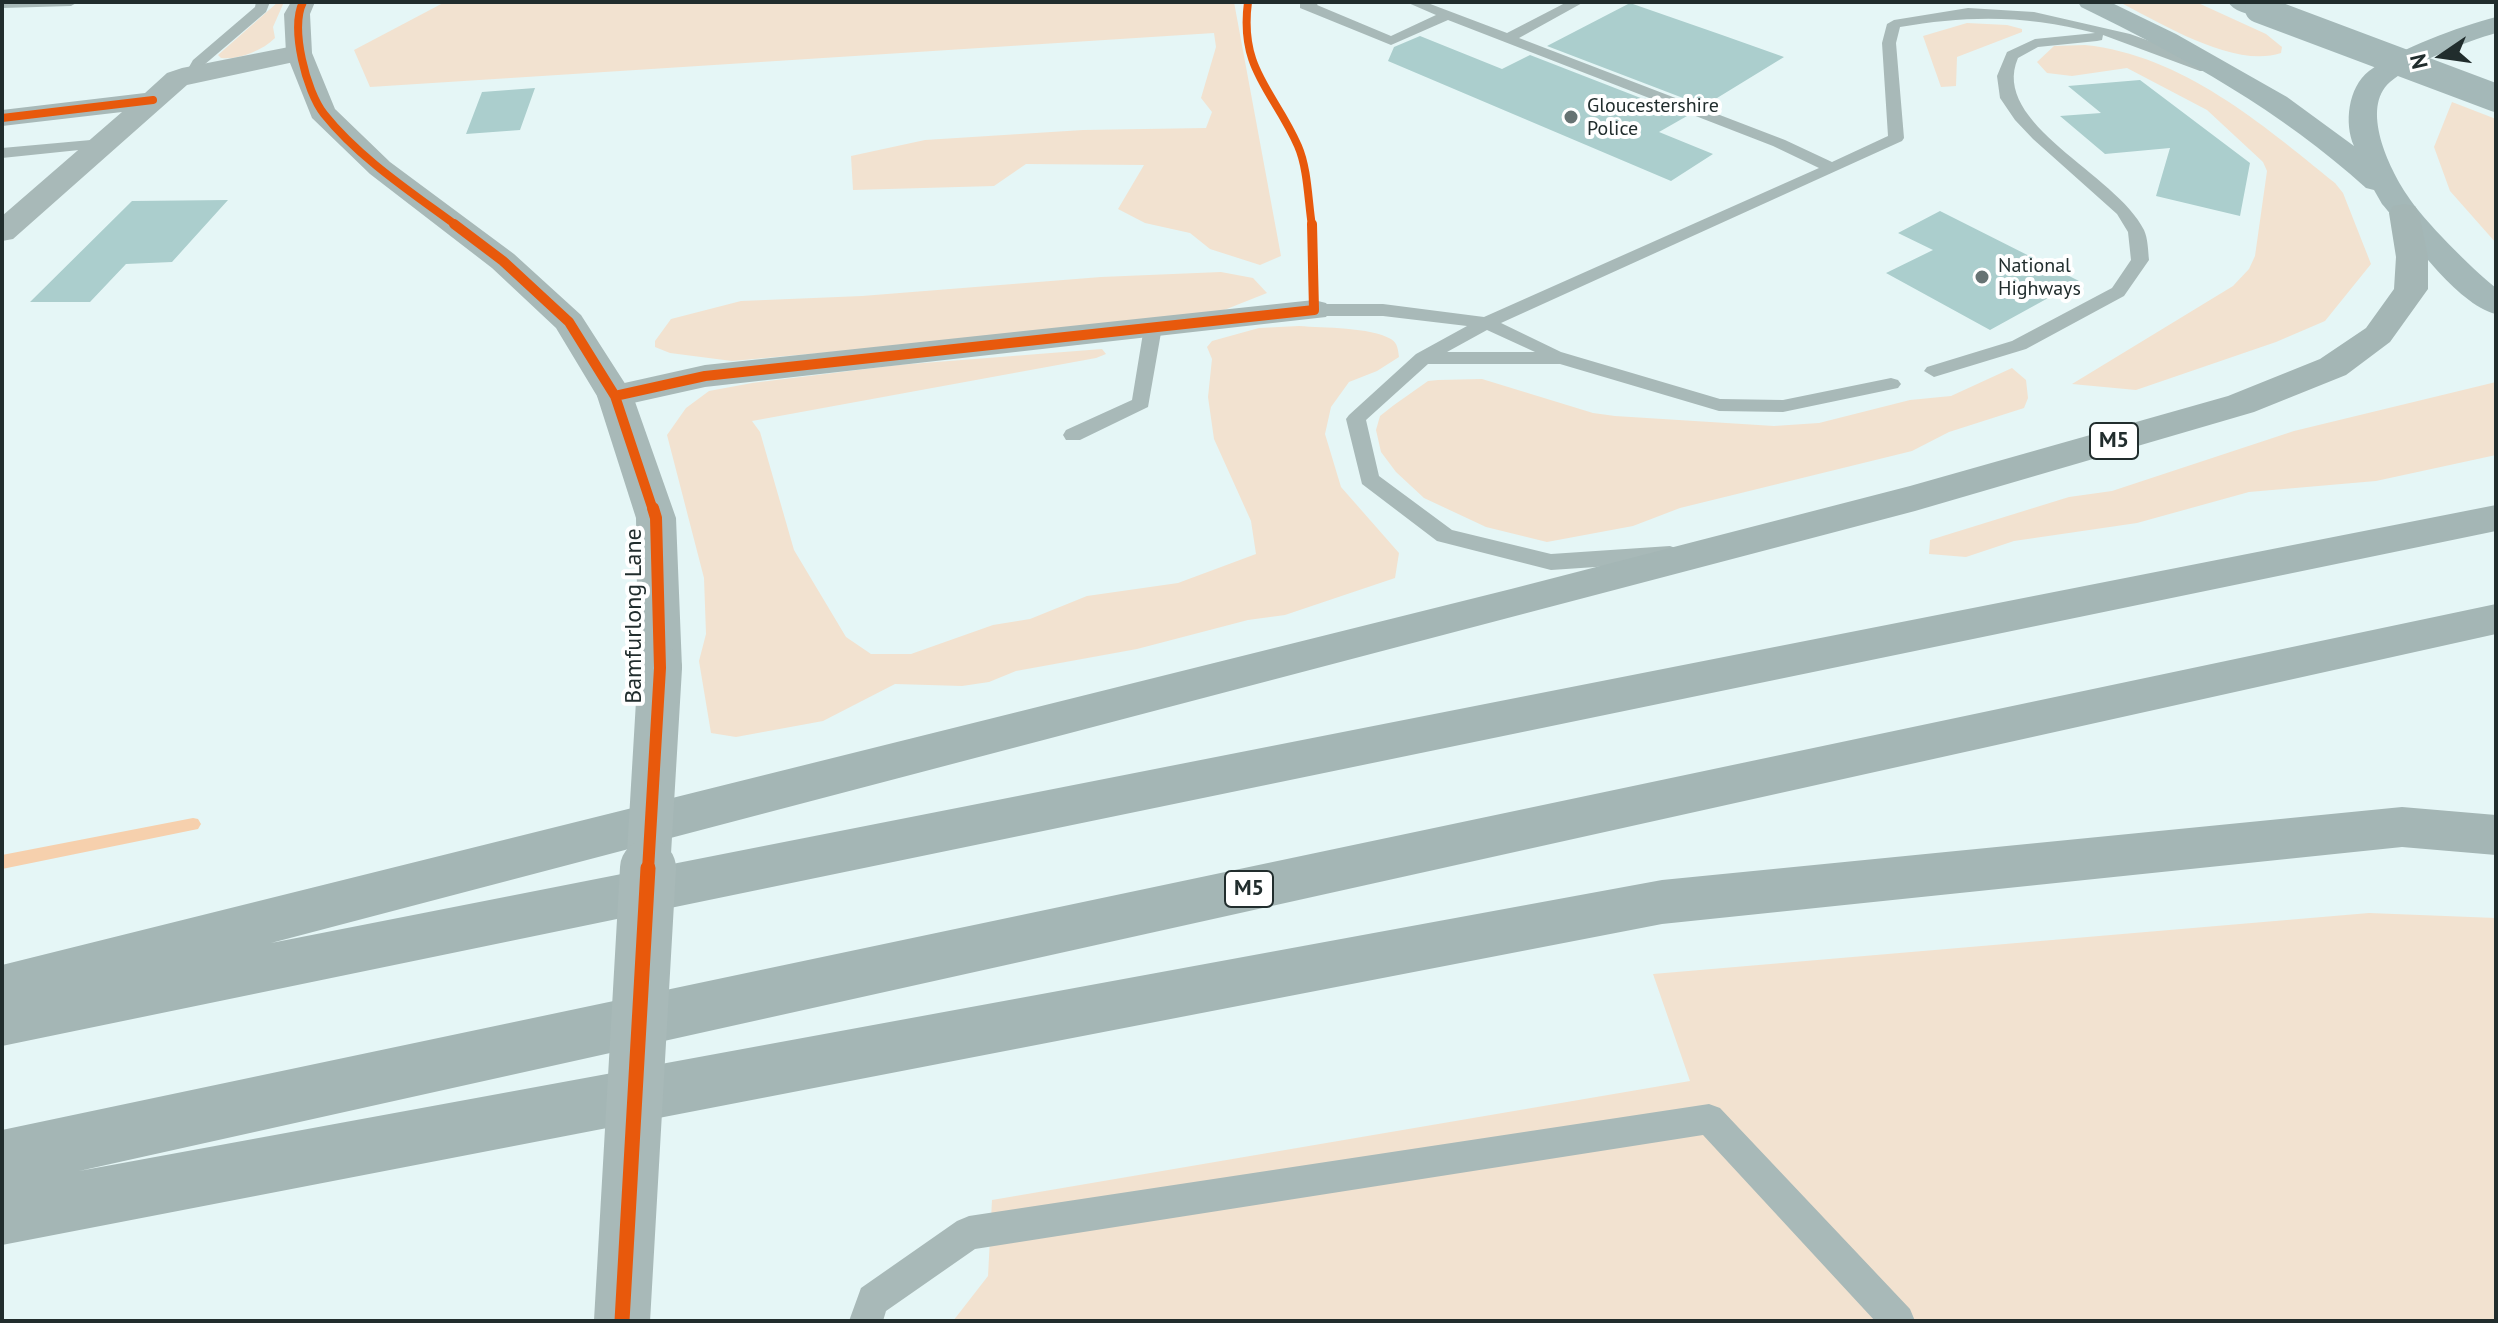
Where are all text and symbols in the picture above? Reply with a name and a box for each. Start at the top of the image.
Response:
north arrow [2402,16,2482,96]
text: N [2403,51,2434,72]
place label: Gloucestershire Police [1587,94,1719,141]
marker: Gloucestershire Police [1562,108,1580,126]
place label: National Highways [1998,254,2081,301]
marker: National Highways [1973,268,1991,286]
road number: M5 [2090,423,2138,459]
street label: Bamfurlong Lane [620,528,648,704]
road number: M5 [1225,871,1273,907]

